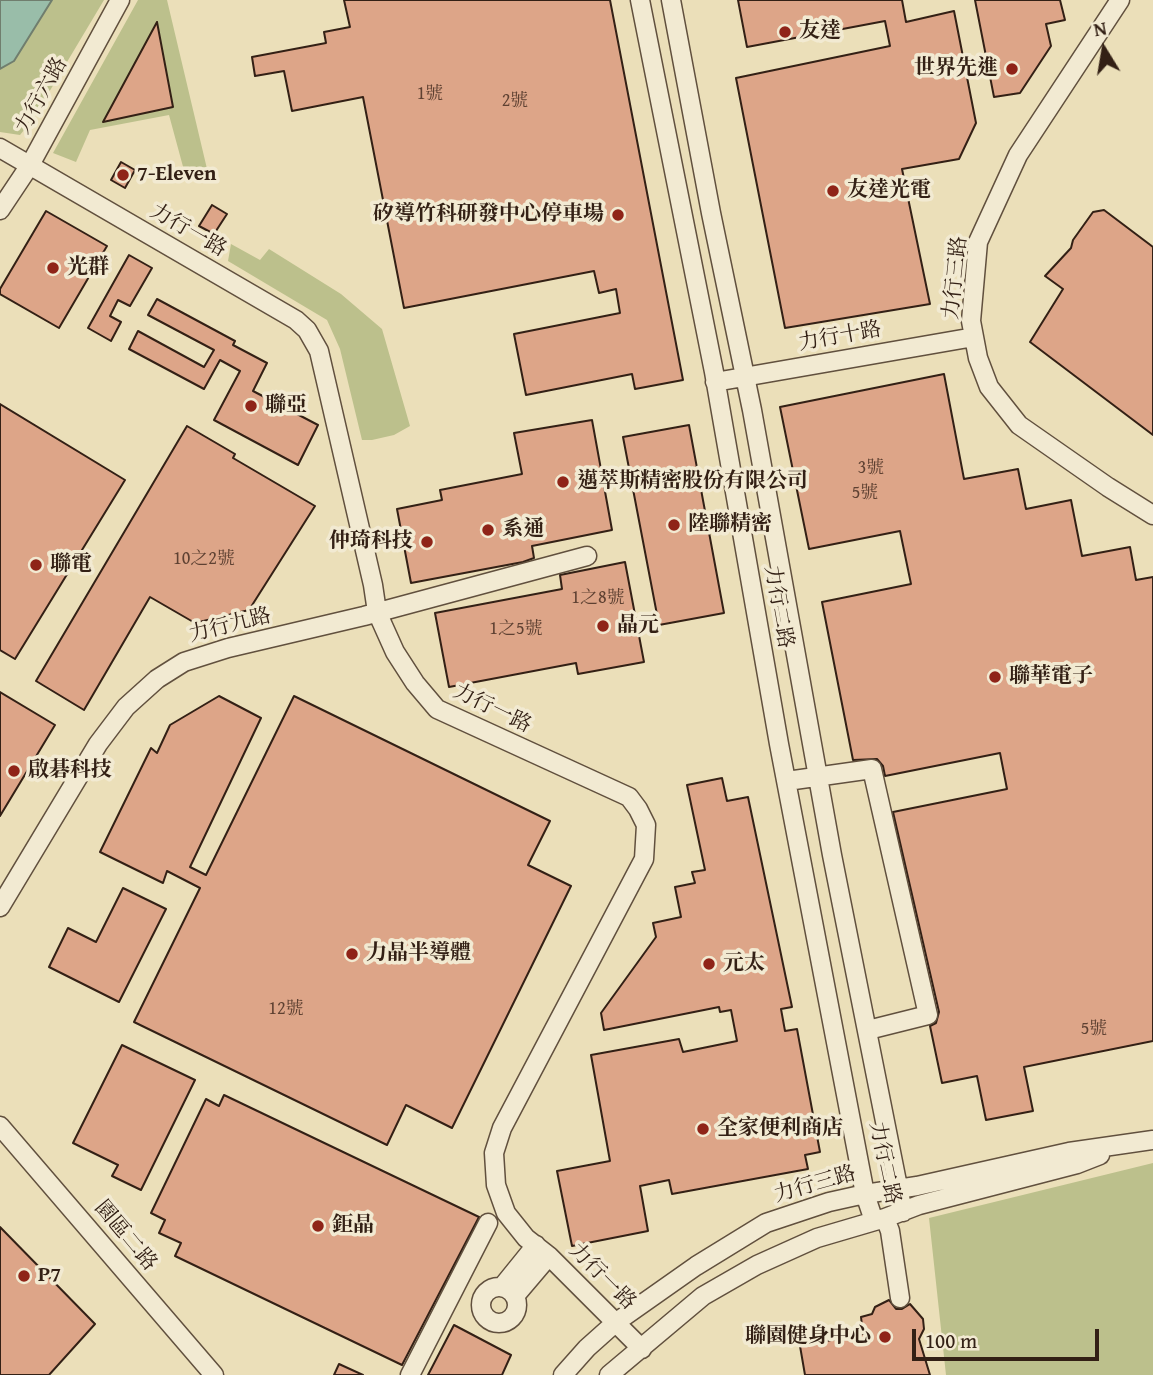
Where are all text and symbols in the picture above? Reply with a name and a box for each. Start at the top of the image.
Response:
text: N [1091,13,1109,43]
north arrow [1069,14,1139,84]
place label: 友達 [799,19,841,45]
marker: 友達 [777,24,793,40]
street label: 力行六路 [11,53,73,139]
place label: 世界先進 [914,56,998,82]
marker: 世界先進 [1004,61,1020,77]
house number: 1號 [417,83,443,105]
house number: 2號 [502,90,528,112]
place label: 7-Eleven [137,162,217,188]
marker: 7-Eleven [115,167,131,183]
place label: 友達光電 [847,178,931,204]
marker: 友達光電 [825,183,841,199]
street label: 力行一路 [145,199,231,263]
place label: 矽導竹科研發中心停車場 [373,202,604,228]
marker: 矽導竹科研發中心停車場 [610,207,626,223]
street label: 力行三路 [939,235,973,321]
place label: 光群 [67,255,109,281]
marker: 光群 [45,260,61,276]
street label: 力行十路 [796,317,884,357]
place label: 聯亞 [265,393,307,419]
marker: 聯亞 [243,398,259,414]
house number: 3號 [858,457,884,479]
place label: 邁萃斯精密股份有限公司 [577,469,808,495]
marker: 邁萃斯精密股份有限公司 [555,474,571,490]
house number: 5號 [852,482,878,504]
place label: 陸聯精密 [688,512,772,538]
place label: 系通 [502,517,544,543]
marker: 陸聯精密 [666,517,682,533]
marker: 系通 [480,522,496,538]
place label: 仲琦科技 [329,529,413,555]
marker: 仲琦科技 [419,534,435,550]
house number: 10之2號 [173,548,235,570]
place label: 聯電 [50,552,92,578]
marker: 聯電 [28,557,44,573]
street label: 力行二路 [758,563,798,651]
house number: 1之8號 [571,587,625,609]
street label: 力行九路 [186,604,274,648]
place label: 晶元 [617,613,659,639]
house number: 1之5號 [489,618,543,640]
marker: 晶元 [595,618,611,634]
place label: 聯華電子 [1009,664,1093,690]
marker: 聯華電子 [987,669,1003,685]
street label: 力行一路 [449,679,535,739]
place label: 啟碁科技 [28,758,112,784]
marker: 啟碁科技 [6,763,22,779]
place label: 力晶半導體 [366,941,471,967]
marker: 力晶半導體 [344,946,360,962]
place label: 元太 [723,951,765,977]
marker: 元太 [701,956,717,972]
house number: 12號 [268,998,304,1020]
house number: 5號 [1081,1018,1107,1040]
place label: 全家便利商店 [717,1116,843,1142]
street label: 力行二路 [863,1119,905,1207]
marker: 全家便利商店 [695,1121,711,1137]
street label: 力行三路 [771,1161,859,1209]
street label: 園區二路 [88,1196,162,1276]
place label: 鉅晶 [332,1213,374,1239]
marker: 鉅晶 [310,1218,326,1234]
street label: 力行一路 [563,1238,641,1316]
place label: P7 [38,1263,61,1289]
marker: P7 [16,1268,32,1284]
scale bar [915,1316,1102,1360]
place label: 聯園健身中心 [745,1324,871,1350]
text: 100 m [925,1325,977,1356]
marker: 聯園健身中心 [877,1329,893,1345]

